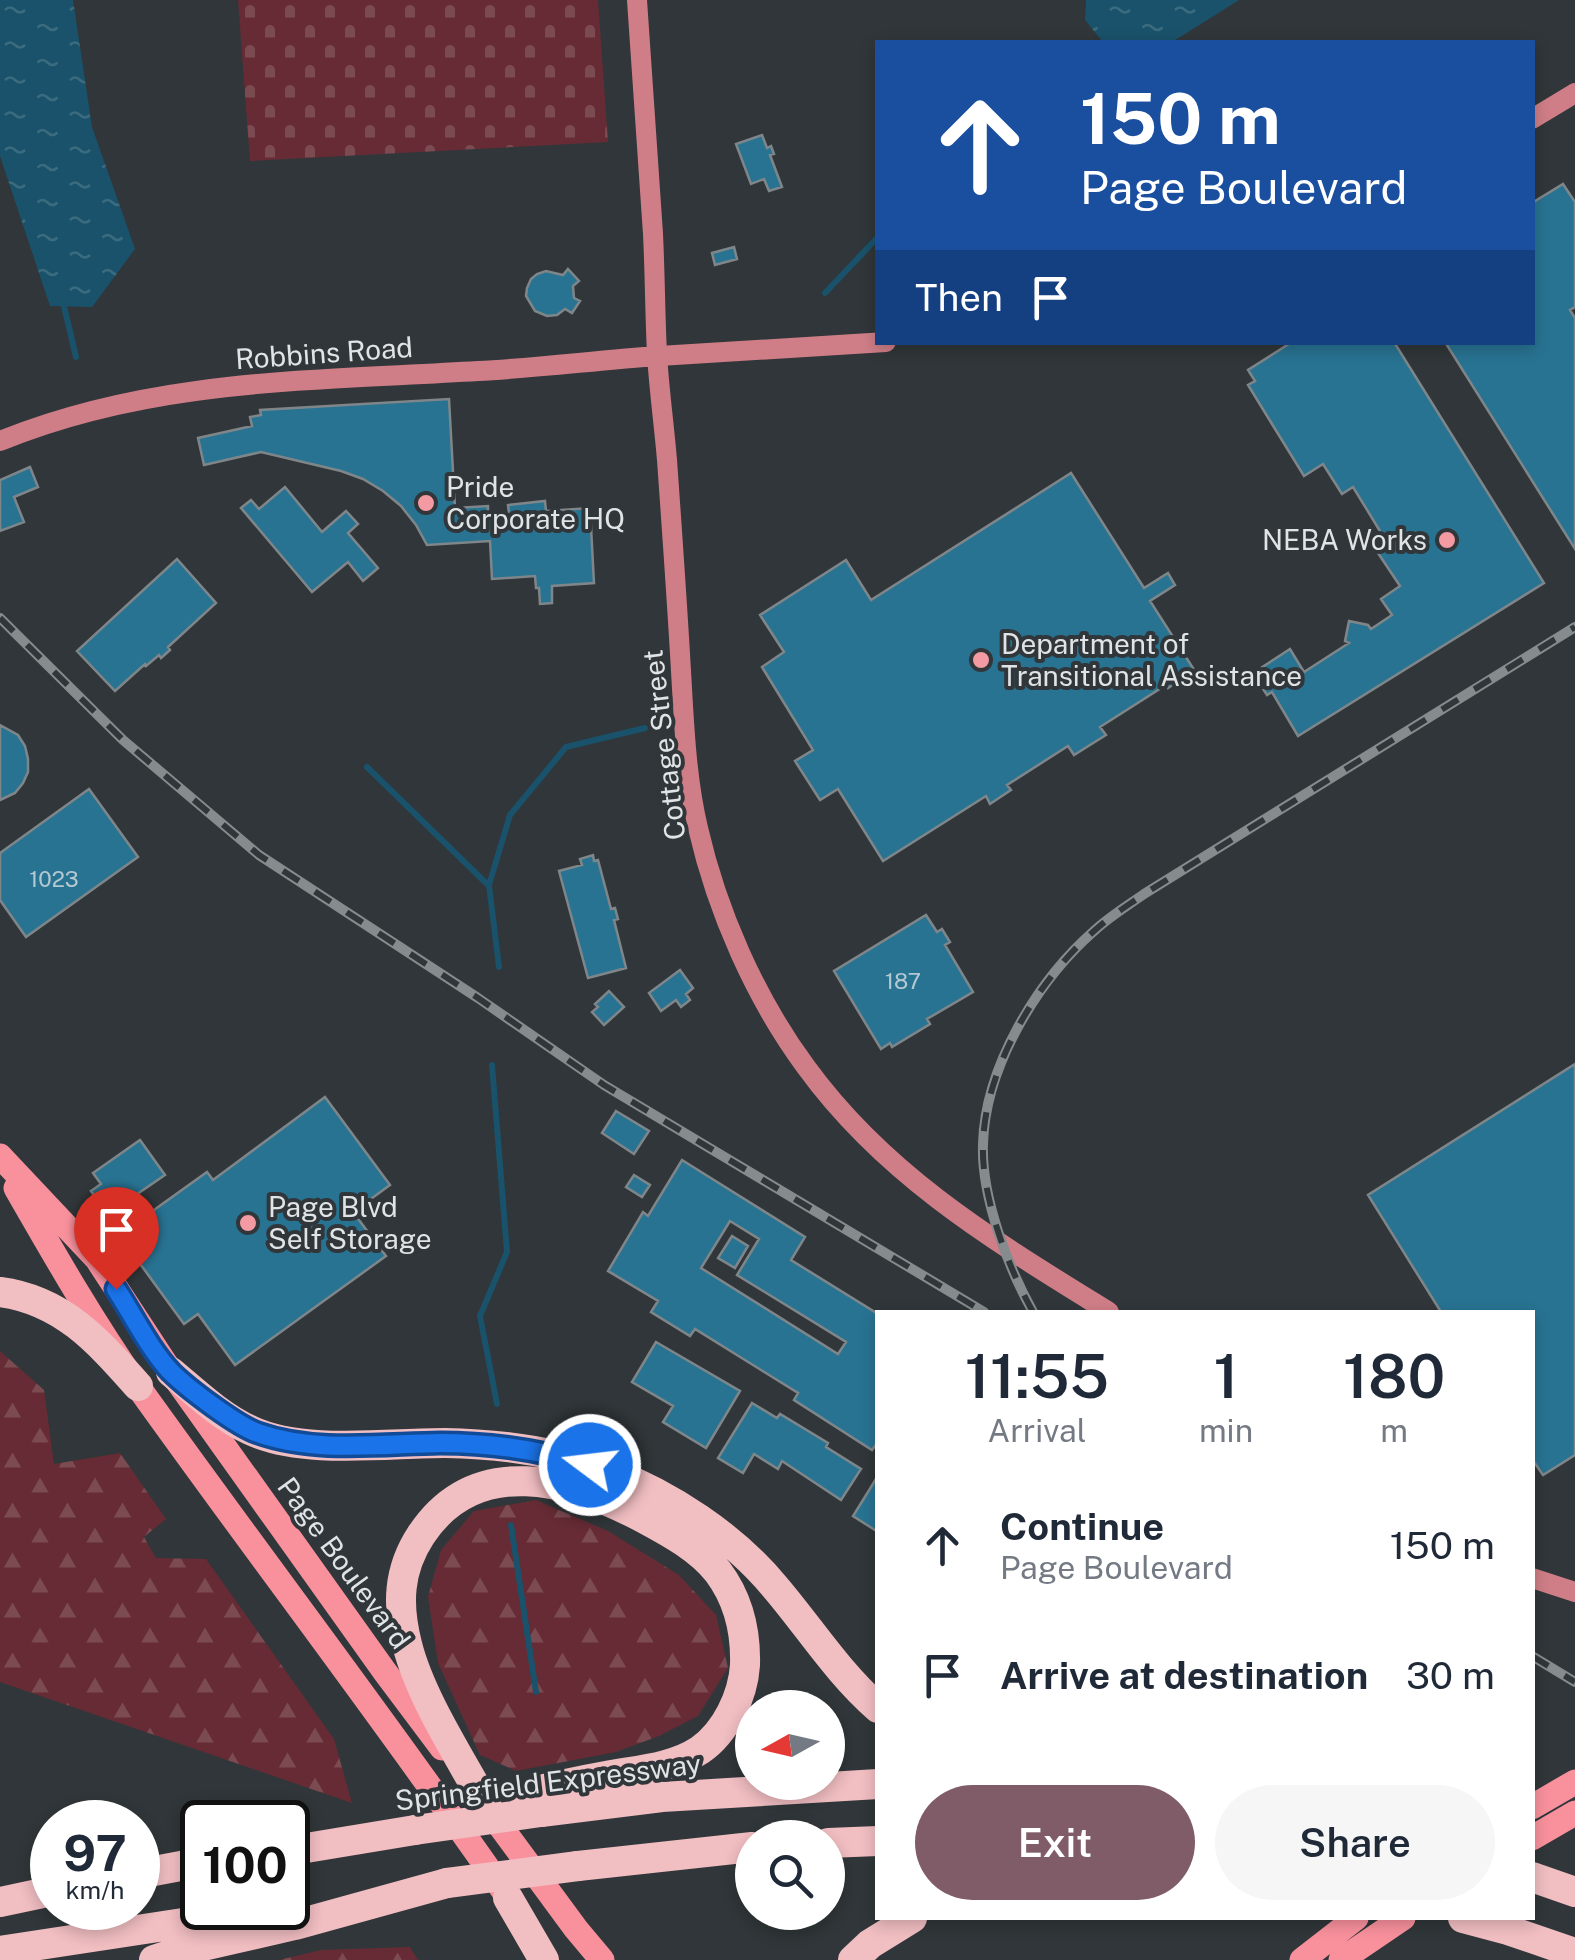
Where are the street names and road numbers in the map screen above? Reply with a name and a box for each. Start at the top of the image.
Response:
street label: Robbins Road [234,330,414,375]
street label: Cottage Street [635,648,692,842]
street label: Page Boulevard [271,1471,418,1655]
street label: Springfield Expressway [393,1746,703,1817]

